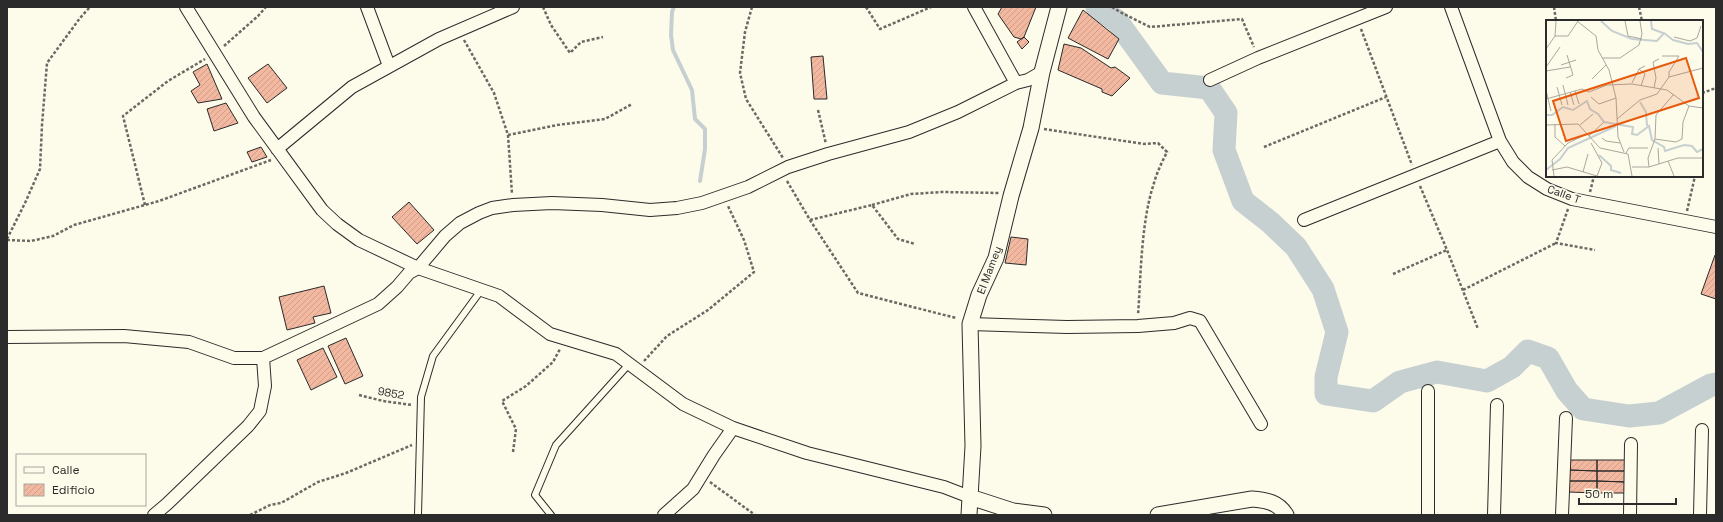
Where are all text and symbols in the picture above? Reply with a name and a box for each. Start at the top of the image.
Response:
inset map [1546,20,1703,177]
street label: Calle T [1545,182,1583,207]
street label: El Mamey [973,244,1005,296]
street label: 9852 [377,384,406,402]
legend [16,454,146,506]
text: Calle [52,462,80,478]
scale bar [1579,480,1676,506]
text: Edificio [52,482,95,498]
text: 50 m [1585,486,1613,502]

